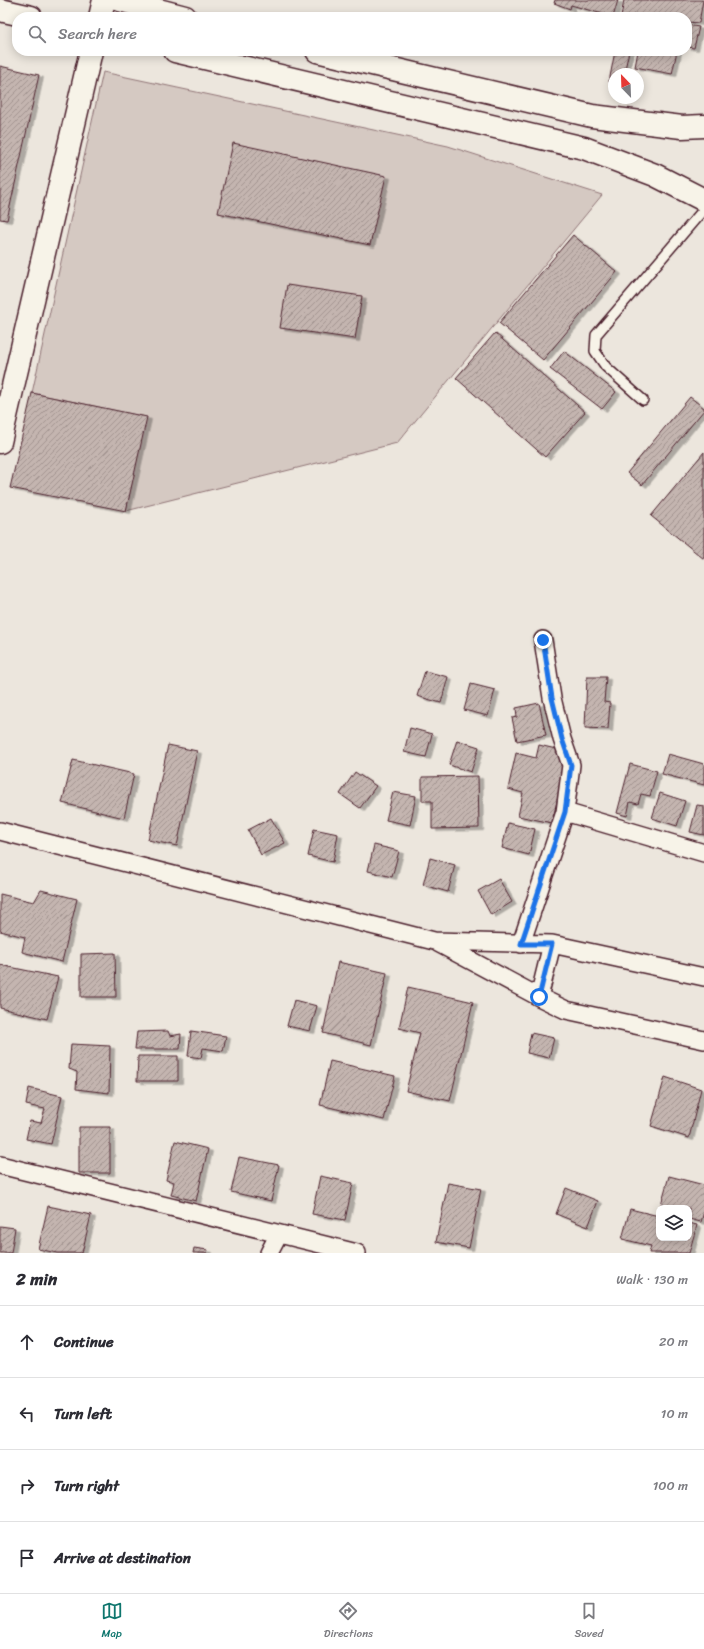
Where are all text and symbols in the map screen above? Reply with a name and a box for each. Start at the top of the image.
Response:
search box [12,12,692,56]
text: Search here [58,21,137,47]
icon: search [26,23,48,45]
north arrow [608,68,644,104]
route end [534,631,552,649]
route start [530,988,548,1006]
map controls [656,1205,692,1241]
button: layers [656,1205,692,1241]
text: 2 min [16,1264,57,1294]
text: Walk · 130 m [616,1268,688,1291]
text: Continue [54,1329,114,1355]
text: 20 m [659,1330,688,1353]
icon: ahead [16,1331,38,1353]
text: Turn left [54,1401,112,1427]
text: 10 m [661,1402,688,1425]
icon: left [16,1403,38,1425]
text: Turn right [54,1473,119,1499]
text: 100 m [653,1474,688,1497]
icon: right [16,1475,38,1497]
text: Arrive at destination [54,1545,191,1571]
icon: arrive [16,1547,38,1569]
tab: Map [101,1600,123,1643]
tab: Directions [324,1600,373,1643]
tab: Saved [574,1600,603,1643]

